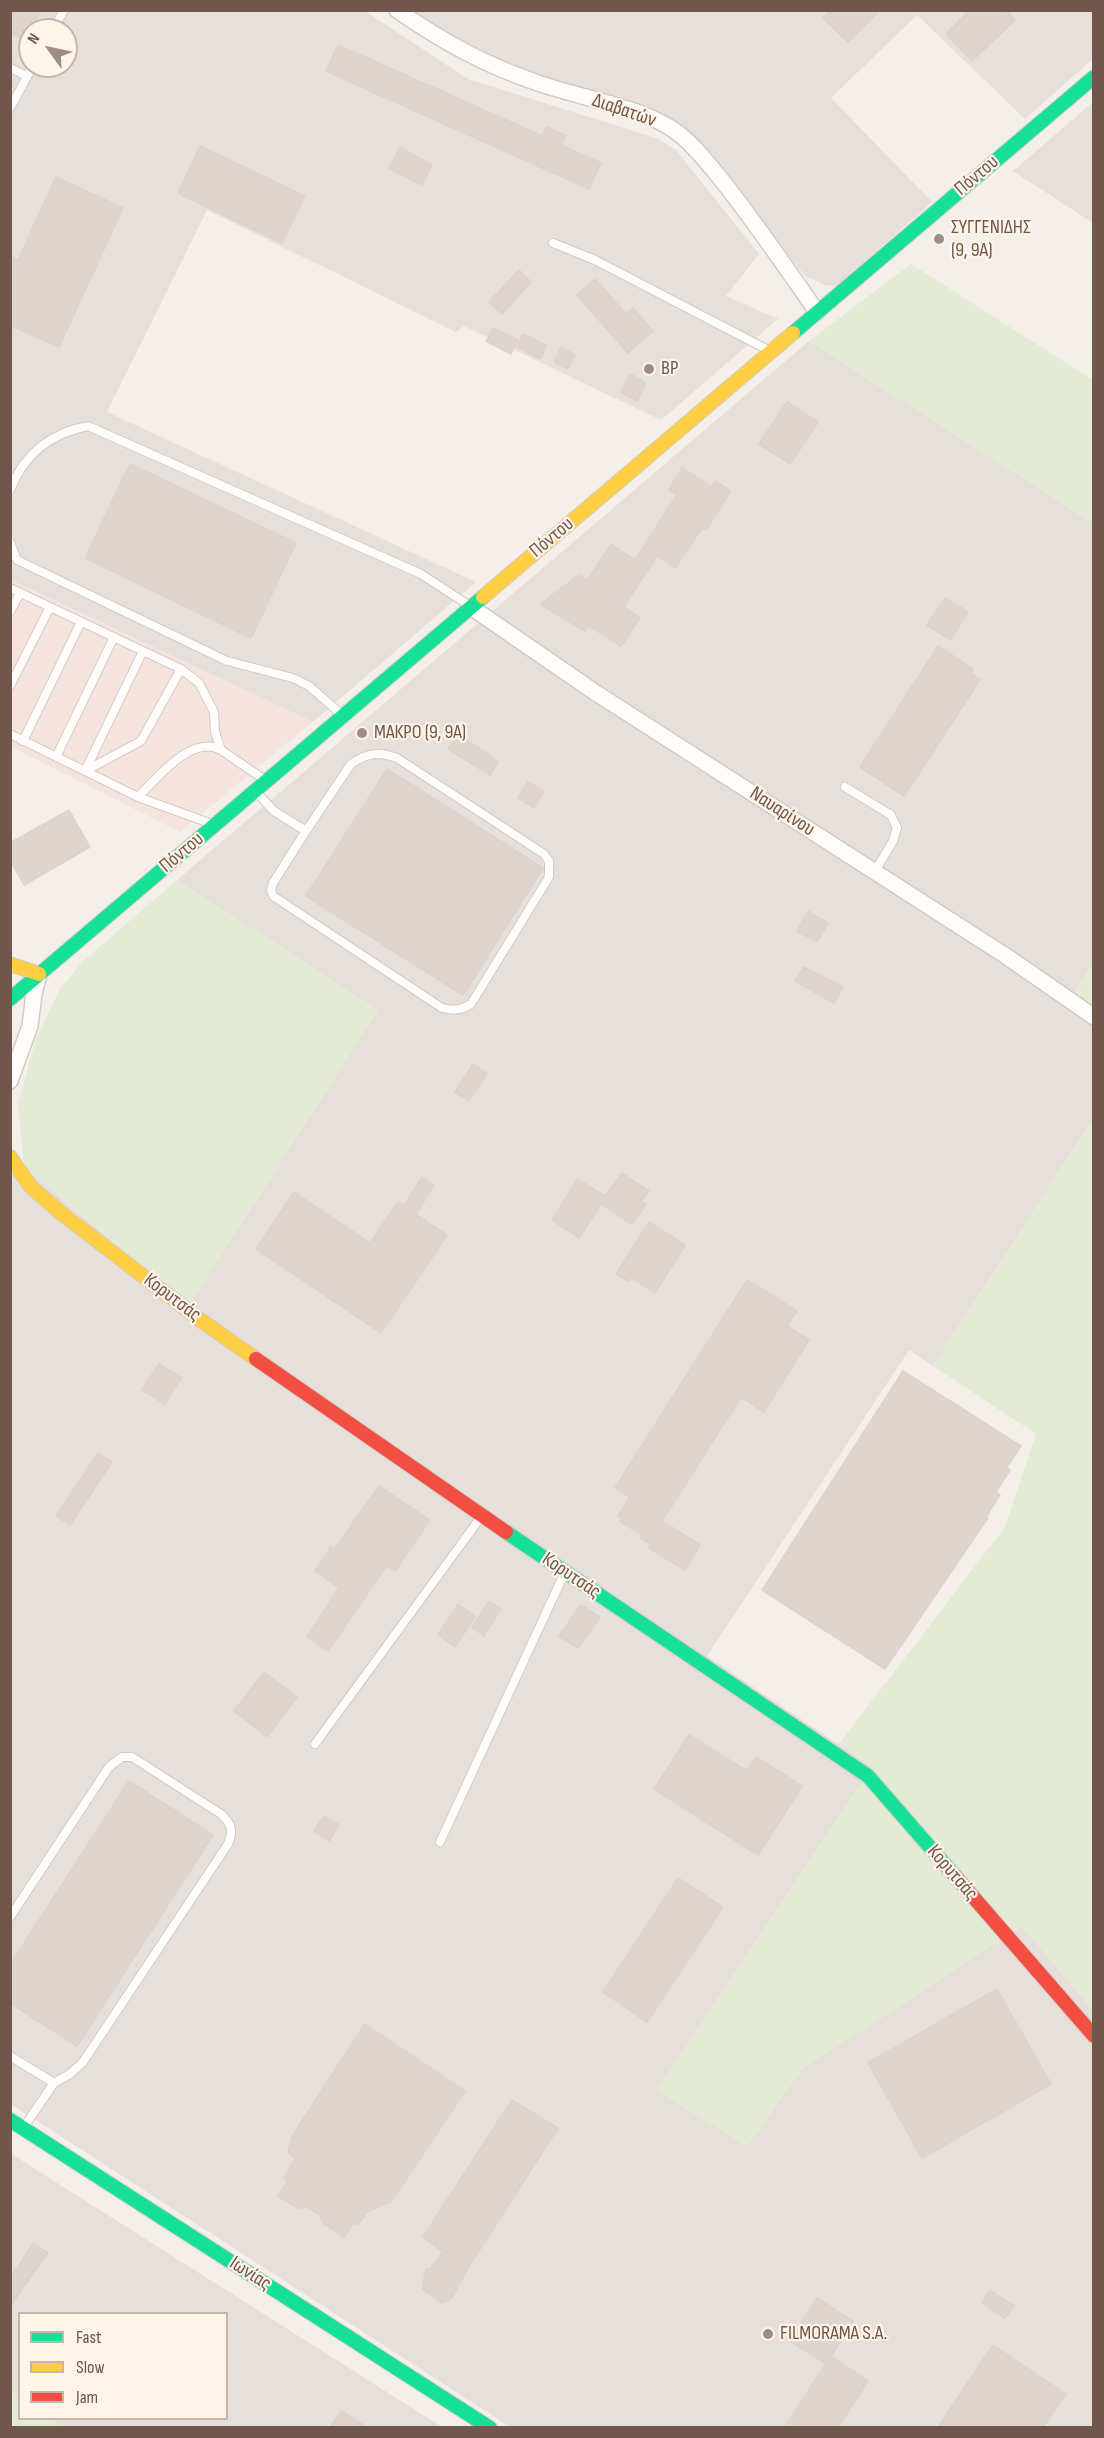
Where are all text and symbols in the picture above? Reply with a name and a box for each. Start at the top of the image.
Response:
north arrow [18,18,78,78]
text: N [24,30,44,48]
street label: Διαβατών [589,89,659,133]
street label: Πόντου [950,151,1004,201]
place label: ΣΥΓΓΕΝΙΔΗΣ (9, 9Α) [951,216,1031,263]
marker: ΣΥΓΓΕΝΙΔΗΣ (9, 9Α) [932,232,946,246]
place label: BP [661,357,678,381]
marker: BP [642,362,656,376]
street label: Πόντου [525,513,579,563]
place label: ΜΑΚΡΟ (9, 9Α) [374,721,466,745]
marker: ΜΑΚΡΟ (9, 9Α) [355,726,369,740]
street label: Ναυαρίνου [745,782,819,842]
street label: Πόντου [155,828,209,878]
street label: Κορυτσάς [139,1269,205,1327]
street label: Κορυτσάς [537,1548,605,1604]
street label: Κορυτσάς [921,1840,983,1906]
street label: Ιωνίας [225,2252,275,2296]
legend [18,2312,228,2420]
place label: FILMORAMA S.A. [780,2322,887,2346]
text: Fast [76,2327,101,2348]
marker: FILMORAMA S.A. [761,2327,775,2341]
text: Slow [76,2357,105,2378]
text: Jam [76,2387,98,2408]

